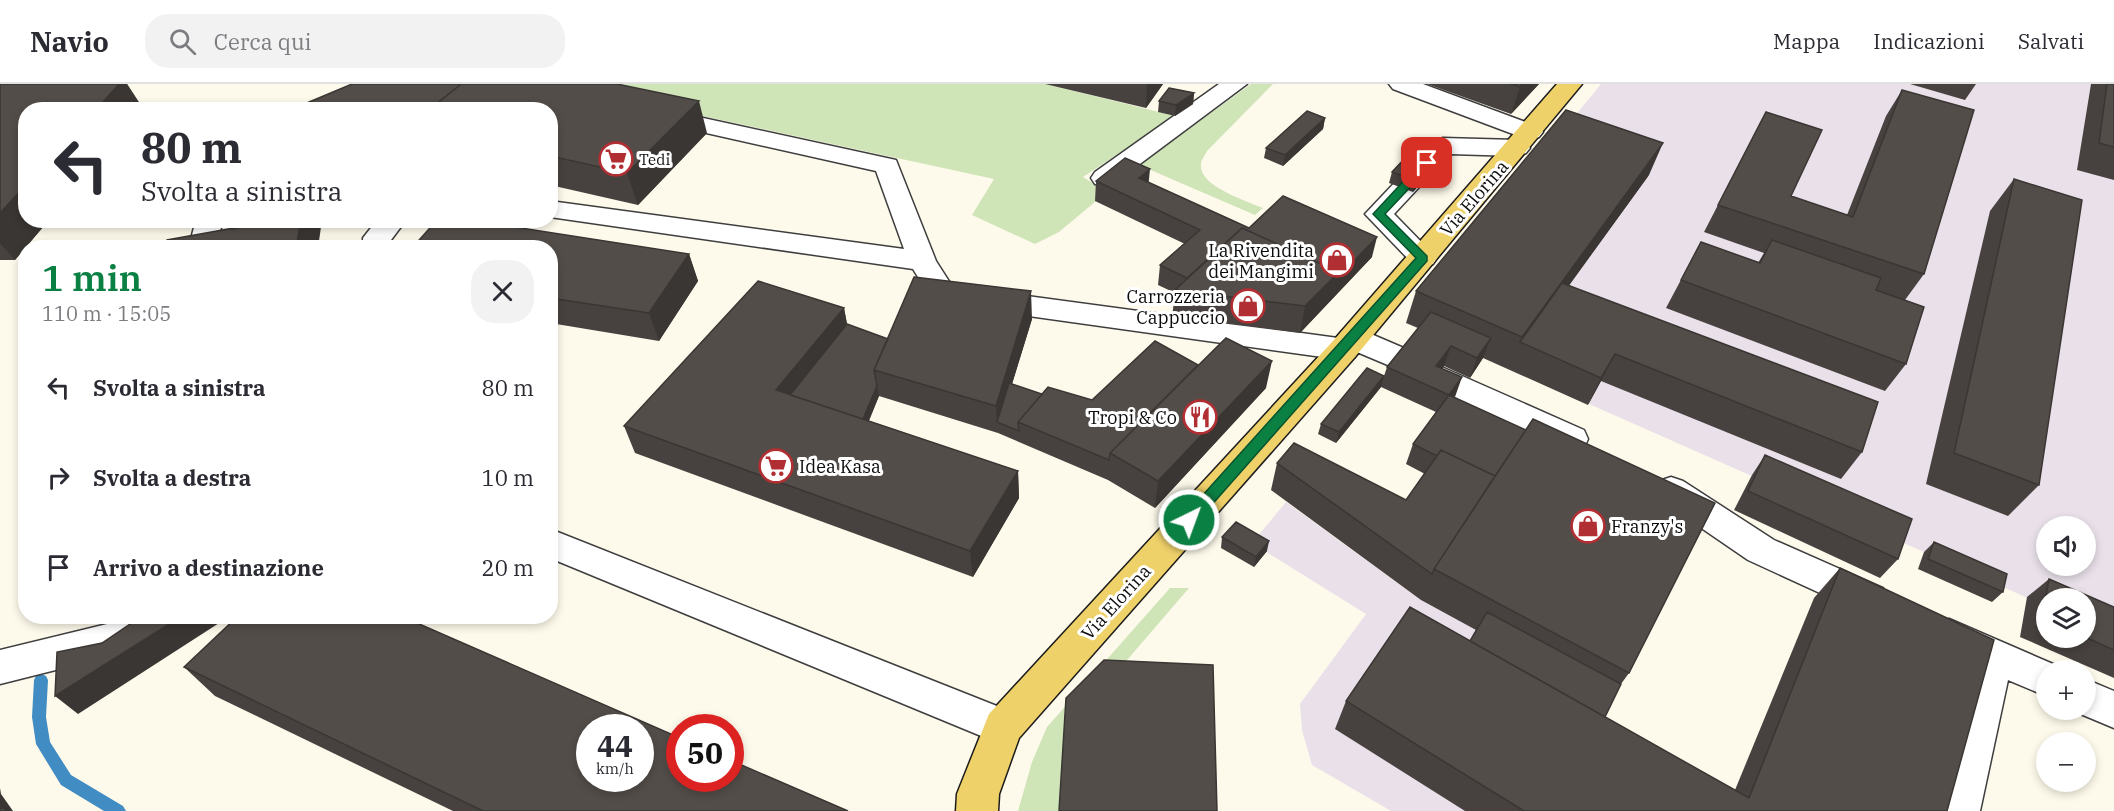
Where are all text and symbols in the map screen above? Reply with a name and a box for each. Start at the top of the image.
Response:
search box [145,14,565,68]
text: Navio [30,23,109,60]
icon: search [166,25,199,58]
text: Cerca qui [214,27,312,56]
text: Mappa [1773,27,1840,55]
text: Indicazioni [1873,27,1985,55]
text: Salvati [2018,27,2084,55]
text: 80 m [141,120,242,175]
icon: left [42,126,120,204]
pin [1401,137,1452,188]
supermarket icon: Tedi [598,141,634,177]
icon: arrive [1410,146,1443,179]
place label: Tedi [639,150,670,169]
street label: Via Elorina [1435,155,1513,241]
text: Svolta a sinistra [141,173,343,208]
place label: La Rivendita dei Mangimi [1208,239,1314,283]
shop icon: La Rivendita dei Mangimi [1319,242,1355,278]
text: 1 min [42,254,142,301]
button: close [471,260,534,323]
place label: Carrozzeria Cappuccio [1127,285,1225,329]
shop icon: Carrozzeria Cappuccio [1230,288,1266,324]
text: 110 m · 15:05 [42,300,171,327]
icon: left [42,371,75,404]
text: Svolta a sinistra [93,373,266,402]
text: 80 m [482,373,534,402]
restaurant icon: Tropi & Co [1182,399,1218,435]
place label: Tropi & Co [1088,406,1177,429]
supermarket icon: Idea Kasa [758,448,794,484]
place label: Idea Kasa [799,455,881,478]
icon: right [42,461,75,494]
text: Svolta a destra [93,463,251,492]
text: 10 m [482,463,534,492]
position arrow [1157,488,1221,552]
shop icon: Franzy's [1570,508,1606,544]
place label: Franzy's [1611,515,1683,538]
map controls [2036,516,2096,792]
button: sound [2036,516,2096,576]
icon: arrive [42,551,75,584]
text: Arrivo a destinazione [93,553,324,582]
text: 20 m [482,553,534,582]
street label: Via Elorina [1076,560,1156,644]
button: layers [2036,588,2096,648]
button: + [2036,660,2096,720]
speed limit sign: 50 [666,714,744,792]
text: 44 [597,726,633,765]
button: − [2036,732,2096,792]
text: km/h [596,759,634,778]

